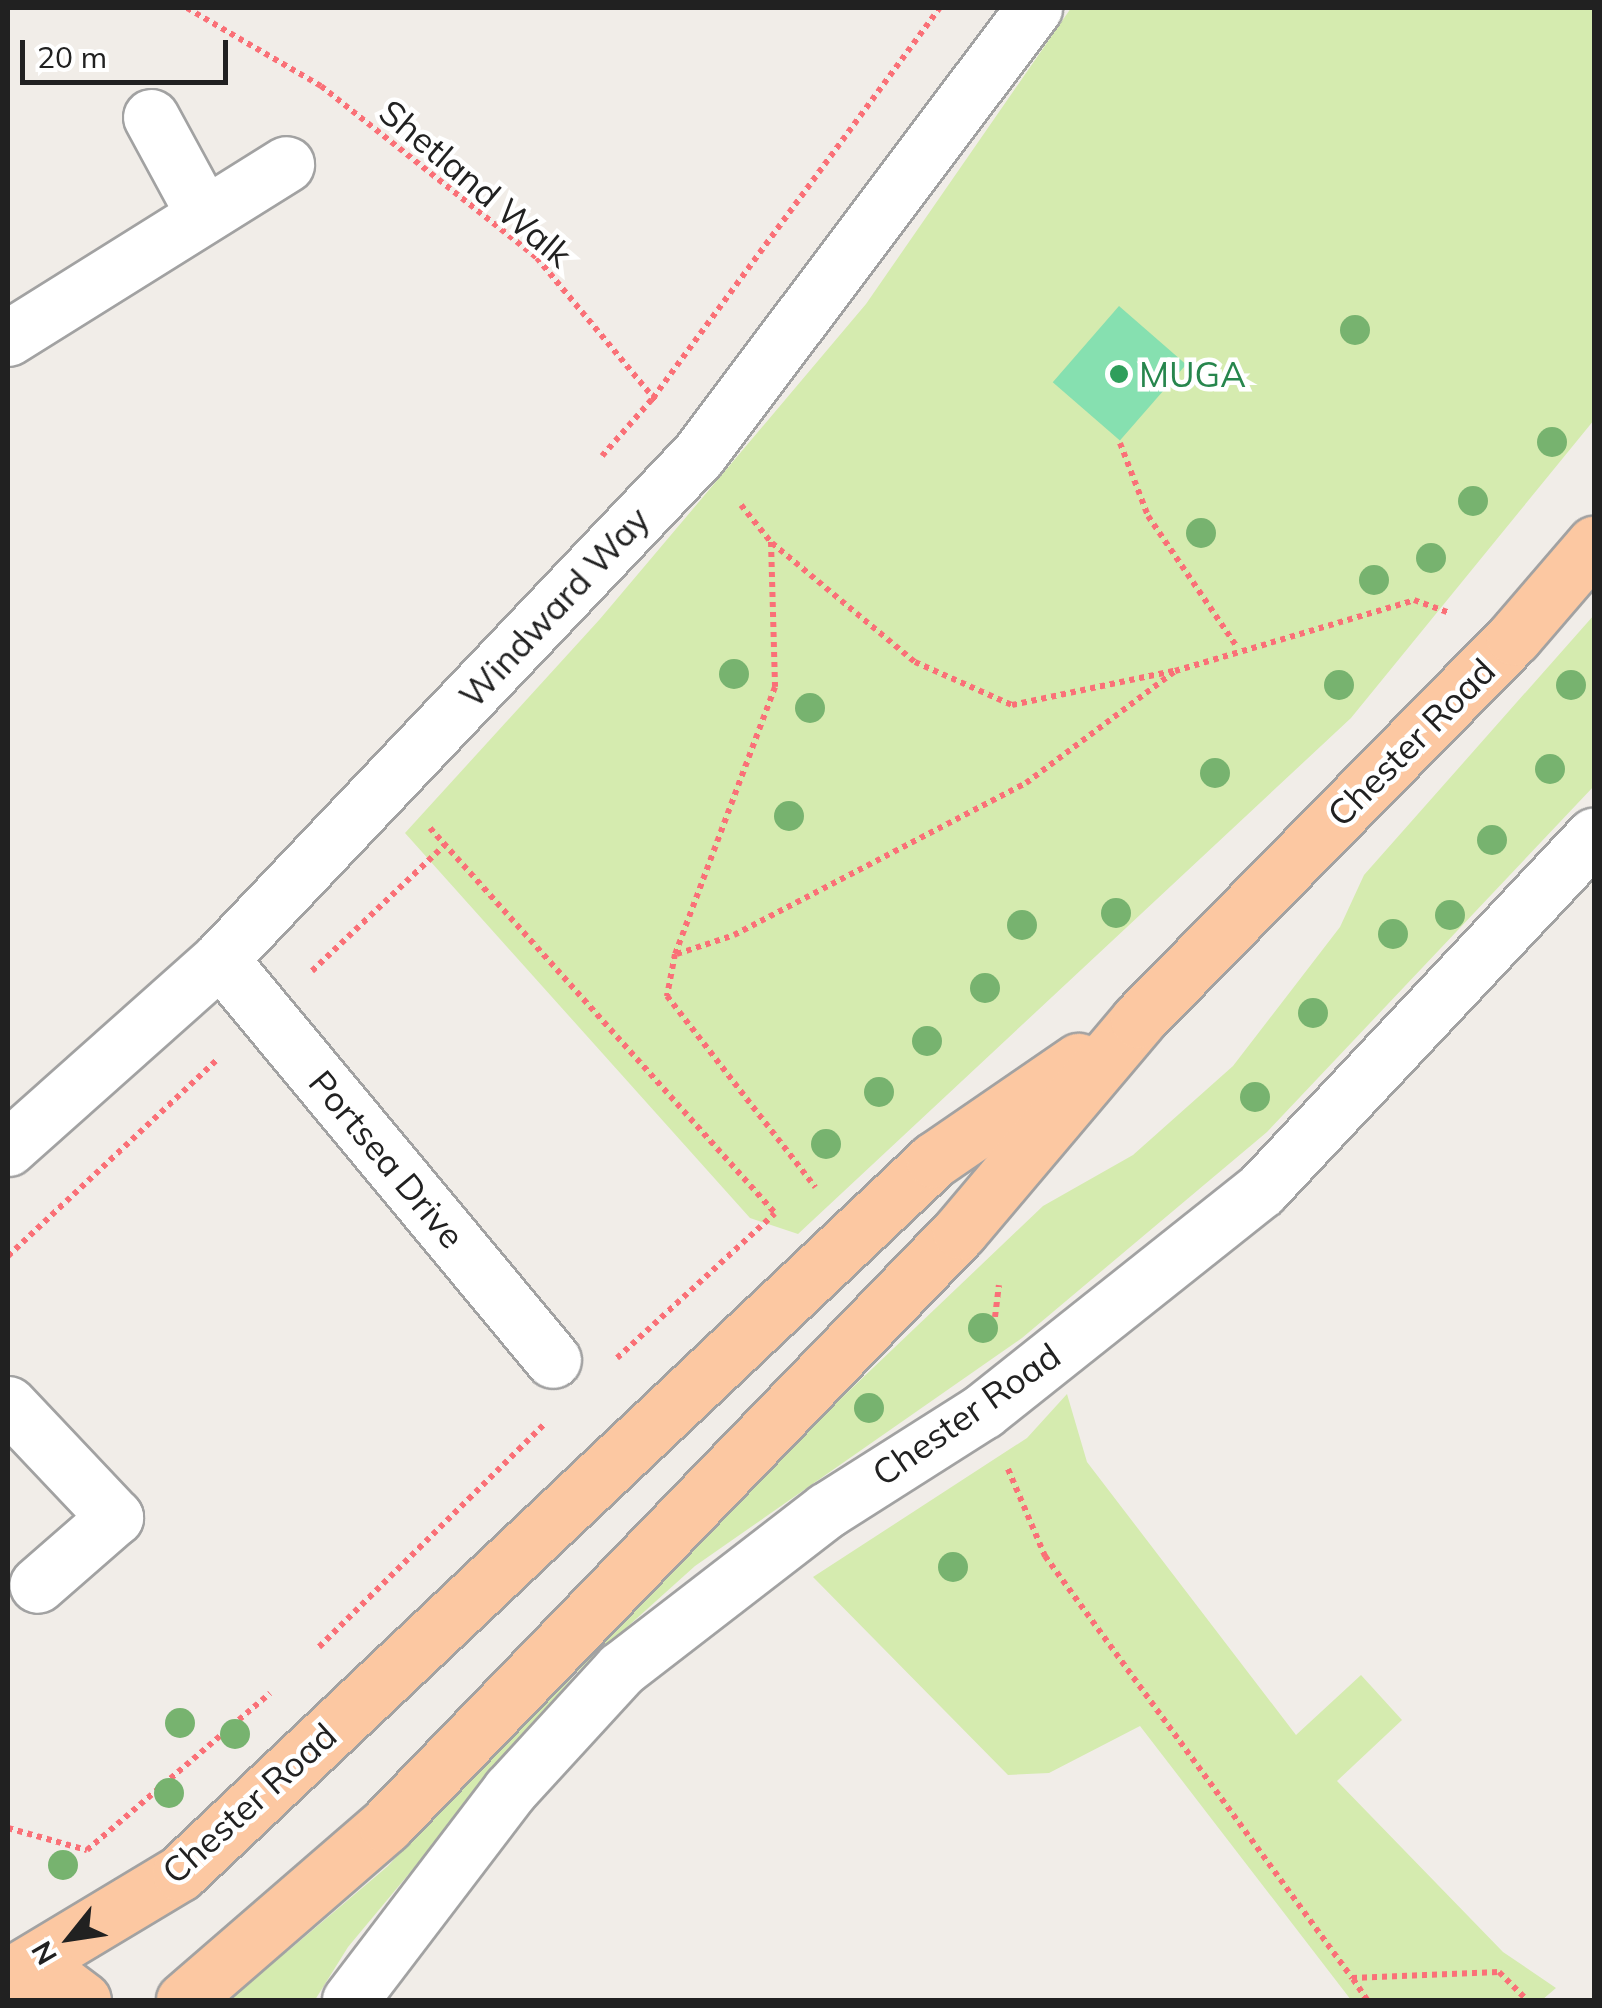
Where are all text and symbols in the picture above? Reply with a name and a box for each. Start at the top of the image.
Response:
scale bar [25,20,232,82]
text: 20 m [37,38,107,76]
street label: Shetland Walk [371,90,581,276]
place label: MUGA [1139,353,1246,395]
marker: MUGA [1108,363,1130,385]
street label: Windward Way [450,498,658,716]
street label: Chester Road [1319,650,1503,834]
street label: Portsea Drive [301,1062,473,1256]
street label: Chester Road [864,1334,1068,1494]
street label: Chester Road [153,1714,345,1892]
north arrow [20,1888,120,1988]
text: N [23,1935,64,1971]

